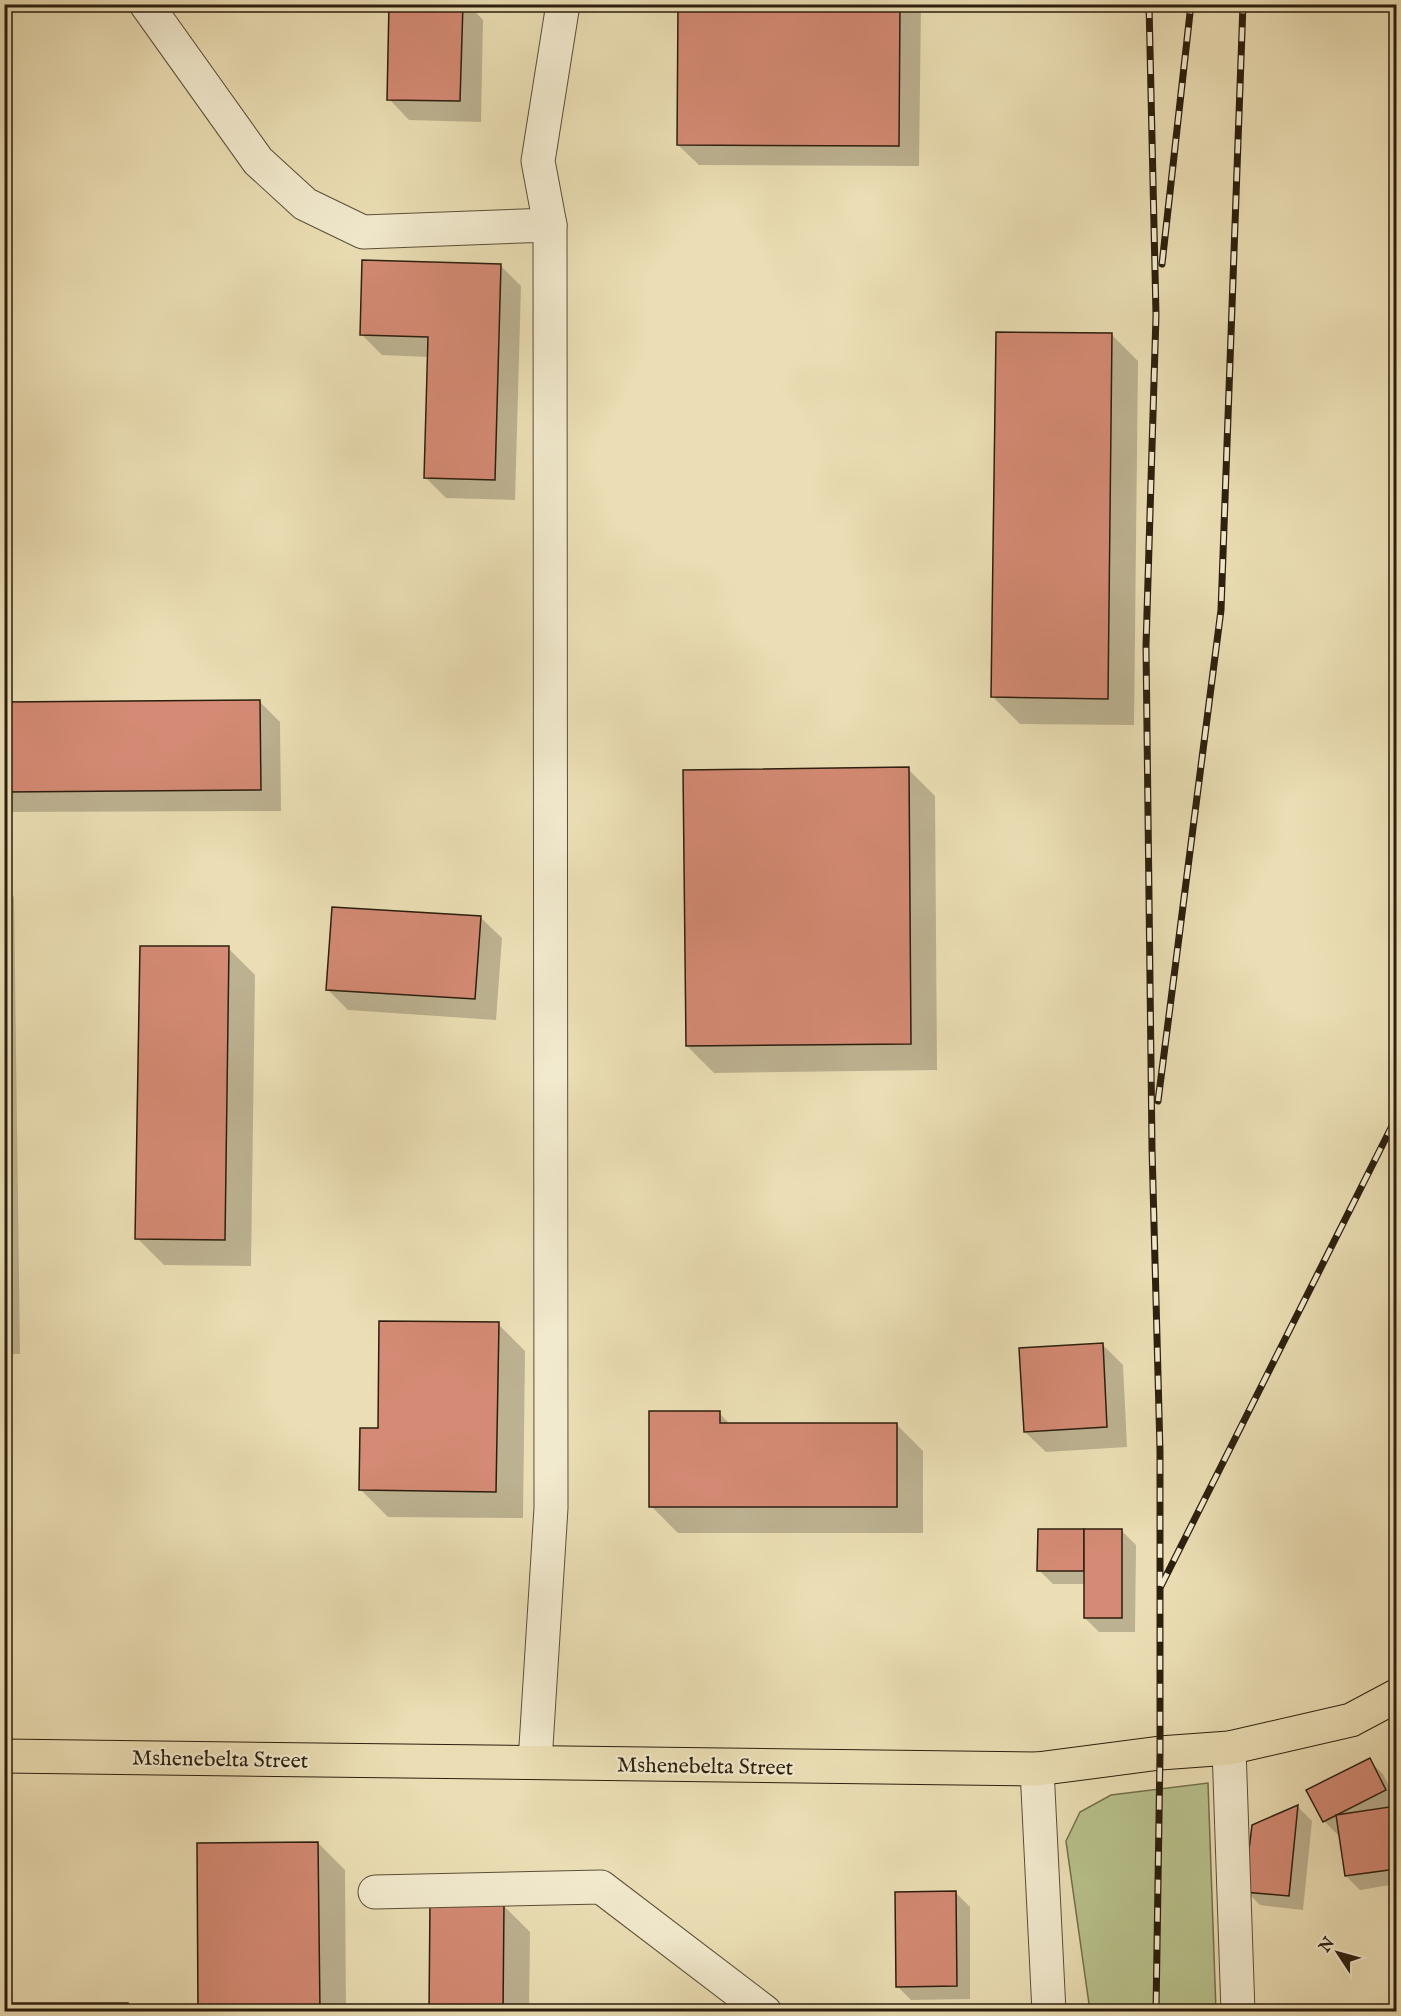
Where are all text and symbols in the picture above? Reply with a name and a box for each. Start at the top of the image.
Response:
street label: Mshenebelta Street [132,1744,309,1776]
street label: Mshenebelta Street [617,1751,794,1783]
north arrow [1308,1923,1368,1983]
text: N [1315,1934,1340,1958]

